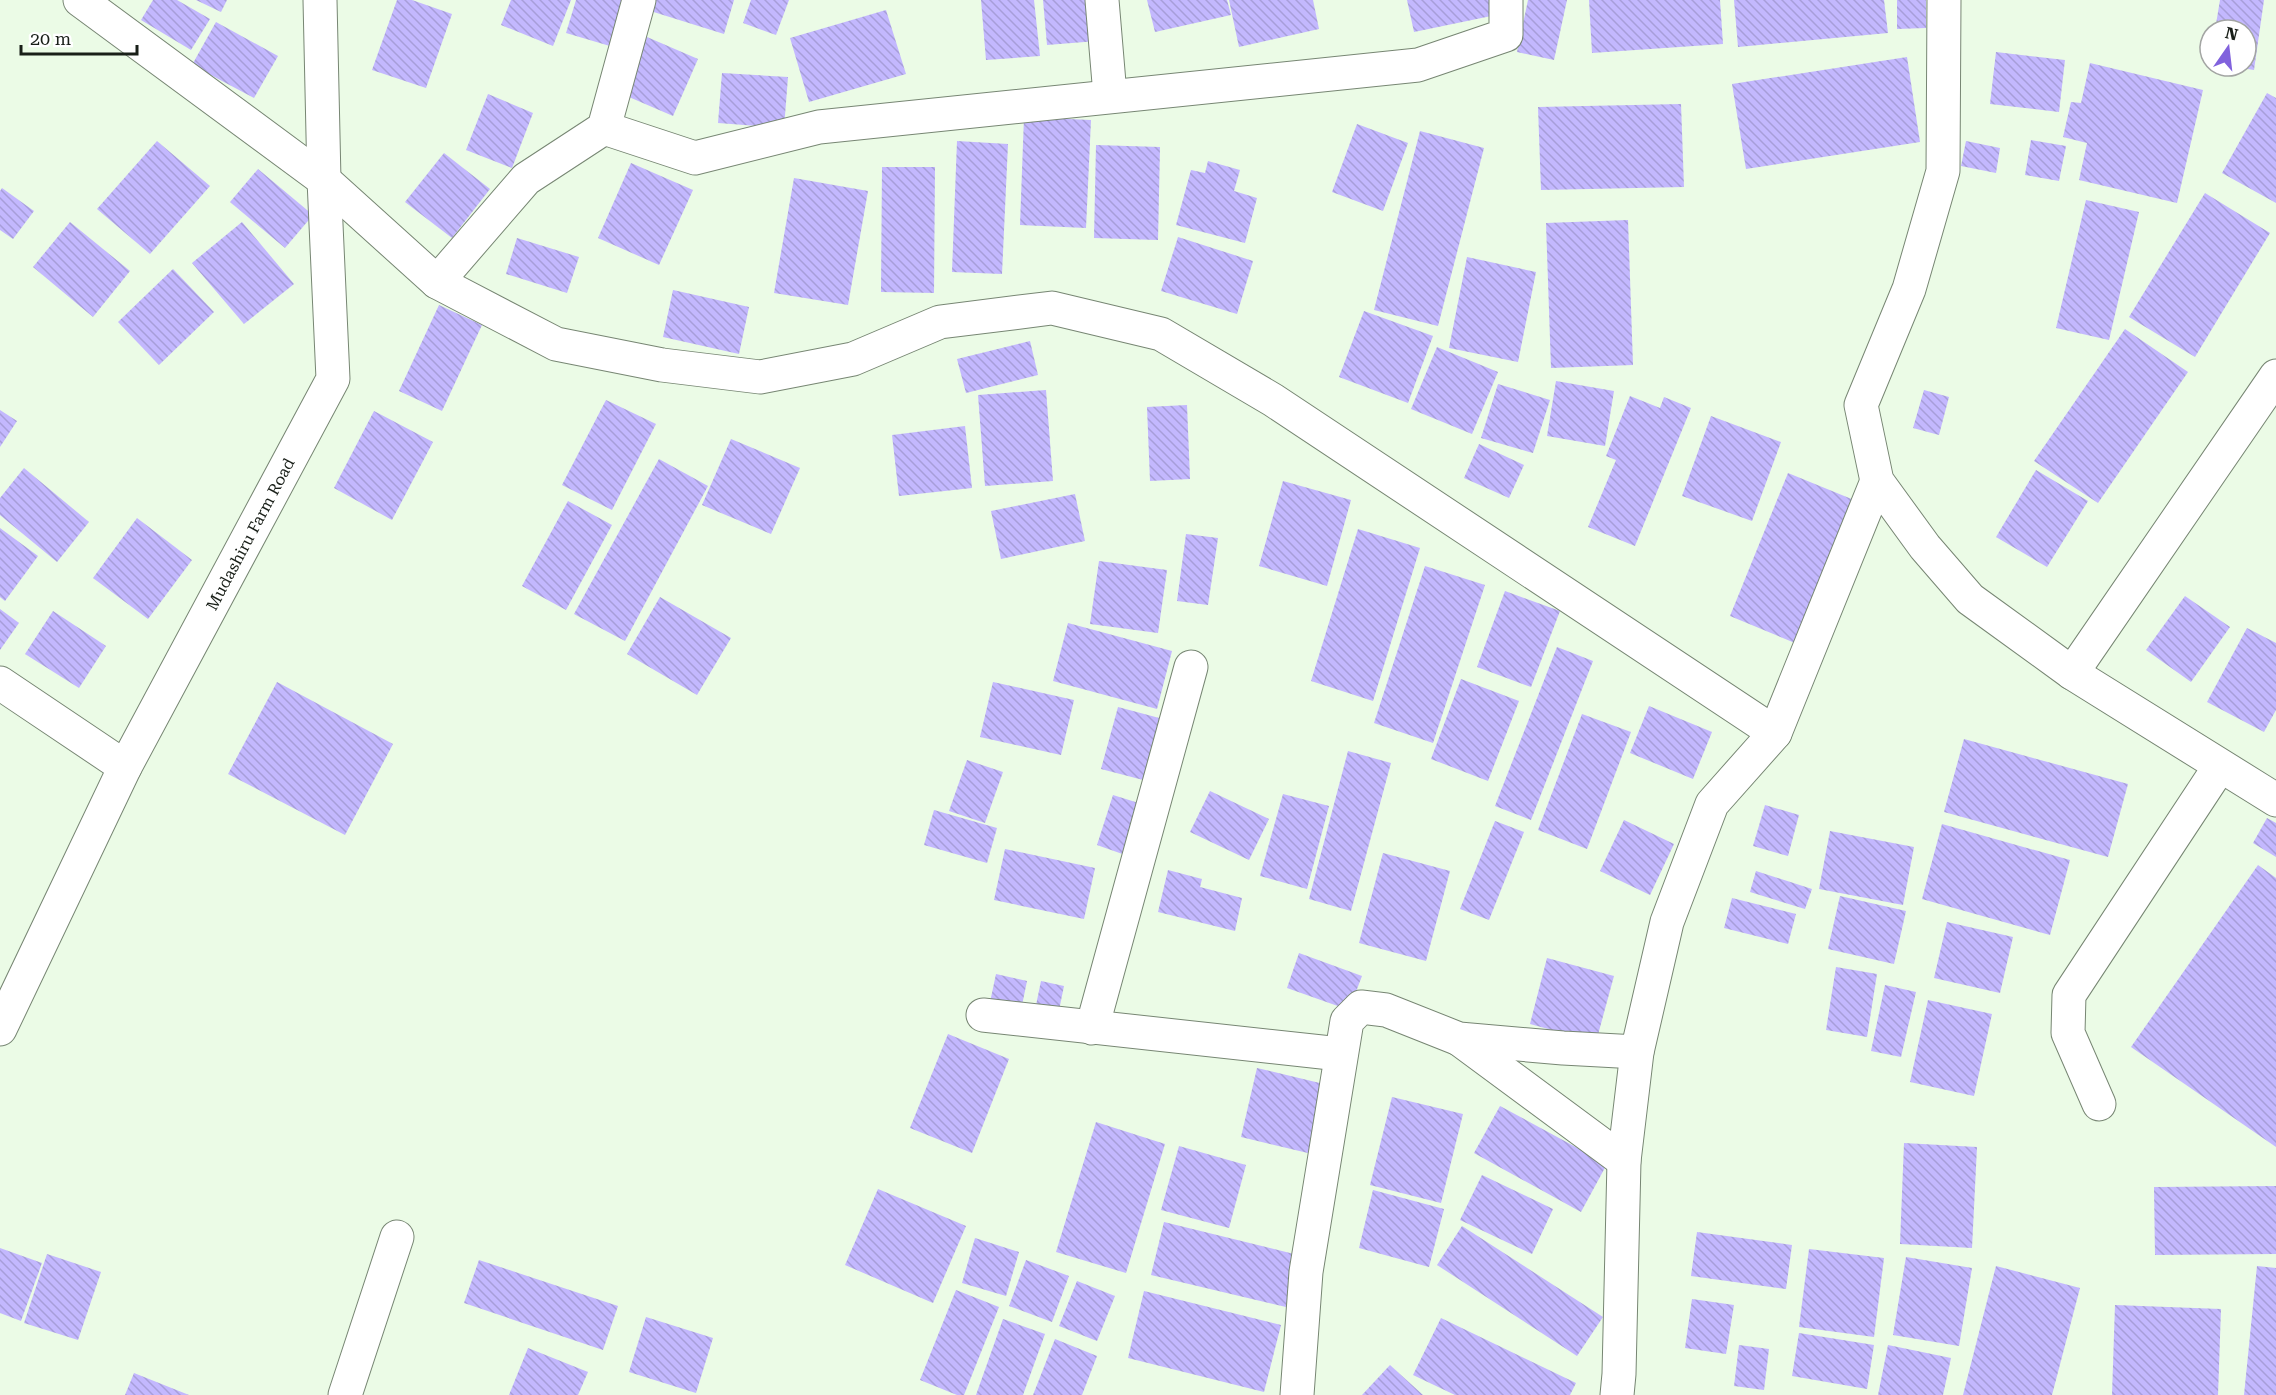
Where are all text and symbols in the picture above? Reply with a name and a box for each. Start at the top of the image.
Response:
scale bar [21,18,136,56]
north arrow [2198,18,2258,78]
text: N [2223,23,2240,45]
text: 20 m [30,28,71,49]
street label: Mudashiru Farm Road [202,455,299,614]

